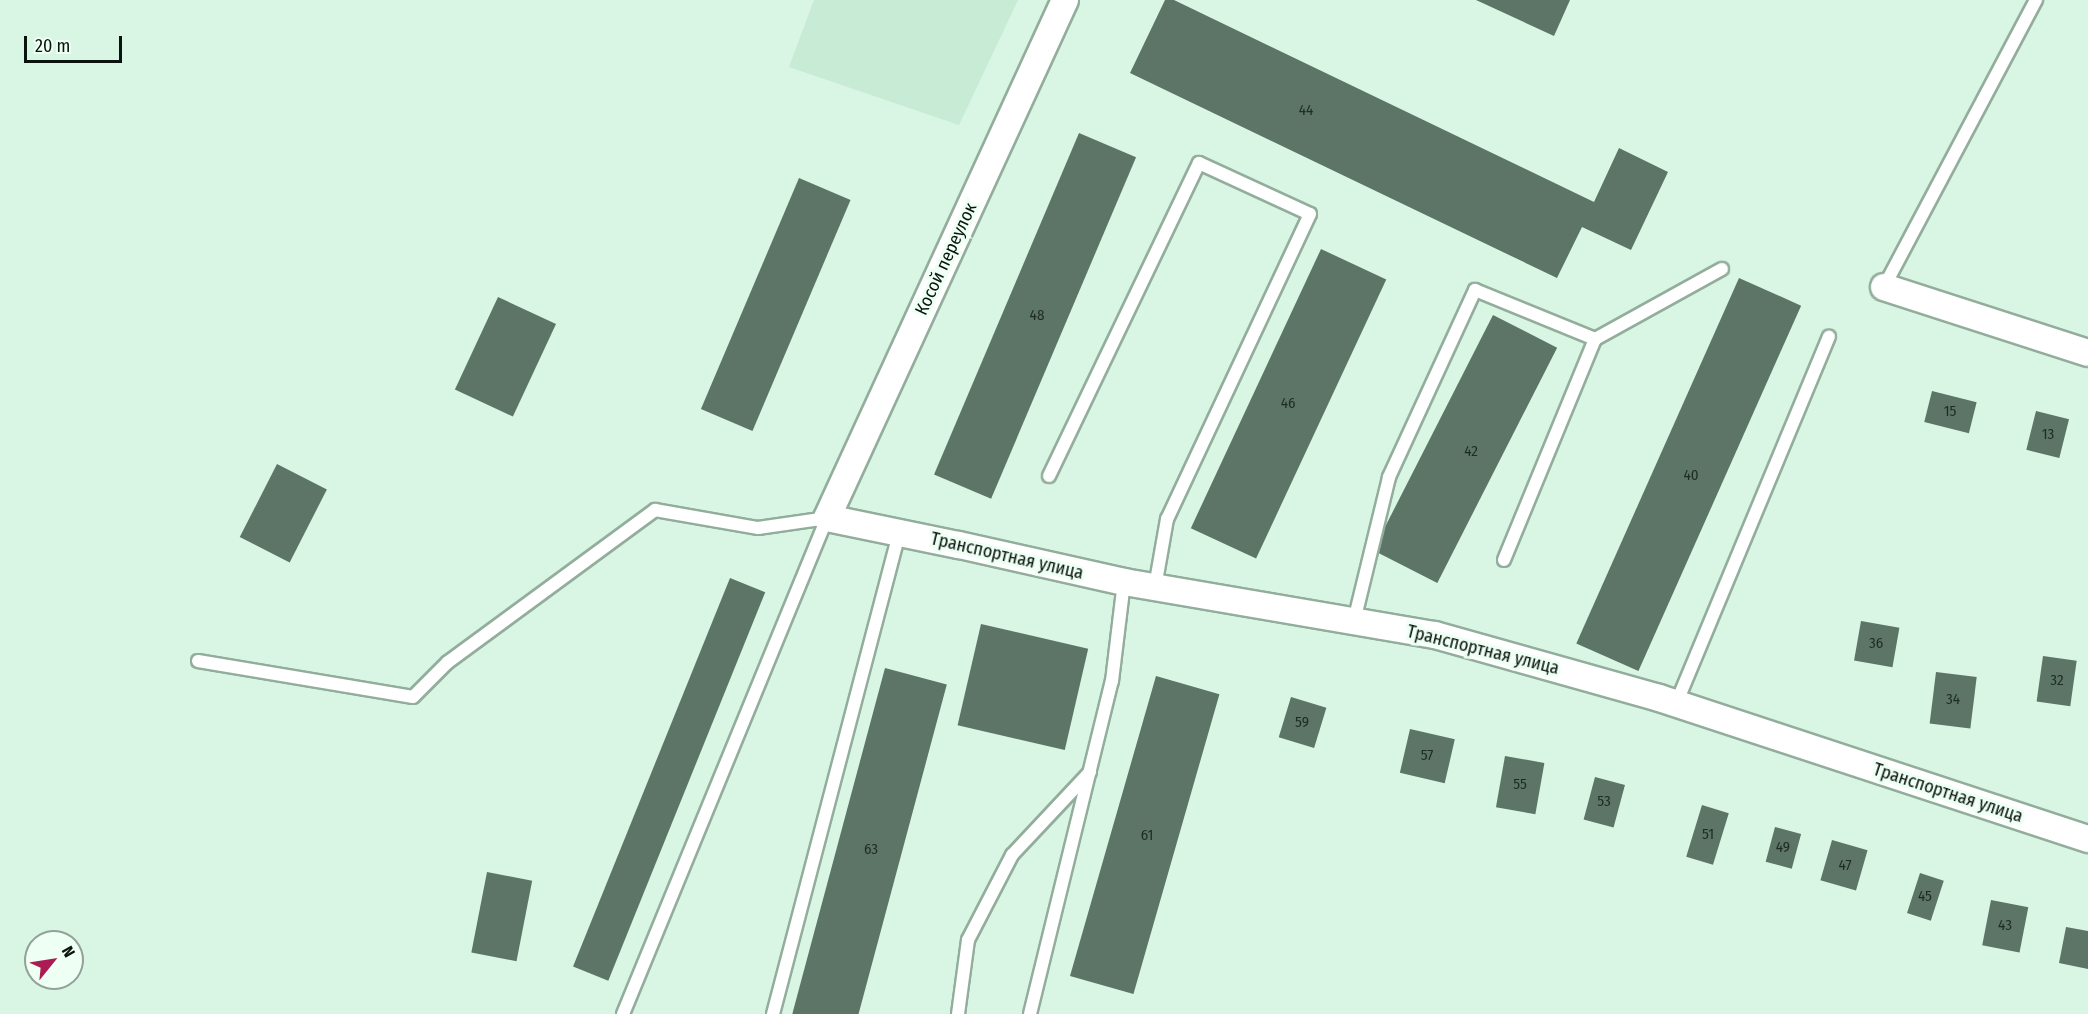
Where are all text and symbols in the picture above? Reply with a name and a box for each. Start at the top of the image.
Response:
scale bar [27,24,124,62]
text: 20 m [35,35,70,57]
house number: 44 [1299,102,1313,120]
street label: Косой переулок [911,199,981,319]
house number: 48 [1030,307,1044,325]
house number: 46 [1281,395,1295,413]
house number: 15 [1944,403,1956,421]
house number: 13 [2042,426,2054,444]
house number: 42 [1464,443,1478,461]
house number: 40 [1683,467,1699,485]
street label: Транспортная улица [929,528,1085,584]
street label: Транспортная улица [1405,621,1561,679]
house number: 36 [1869,635,1883,653]
house number: 32 [2050,672,2064,690]
house number: 34 [1946,691,1960,709]
house number: 59 [1295,714,1309,732]
house number: 57 [1421,747,1433,765]
street label: Транспортная улица [1870,759,2026,827]
house number: 55 [1513,776,1527,794]
house number: 53 [1597,793,1611,811]
house number: 51 [1702,826,1714,844]
house number: 61 [1141,827,1153,845]
house number: 49 [1776,839,1790,857]
house number: 63 [864,841,878,859]
house number: 47 [1838,857,1852,875]
house number: 45 [1918,888,1932,906]
house number: 43 [1998,917,2012,935]
north arrow [24,930,84,990]
text: N [58,943,79,961]

